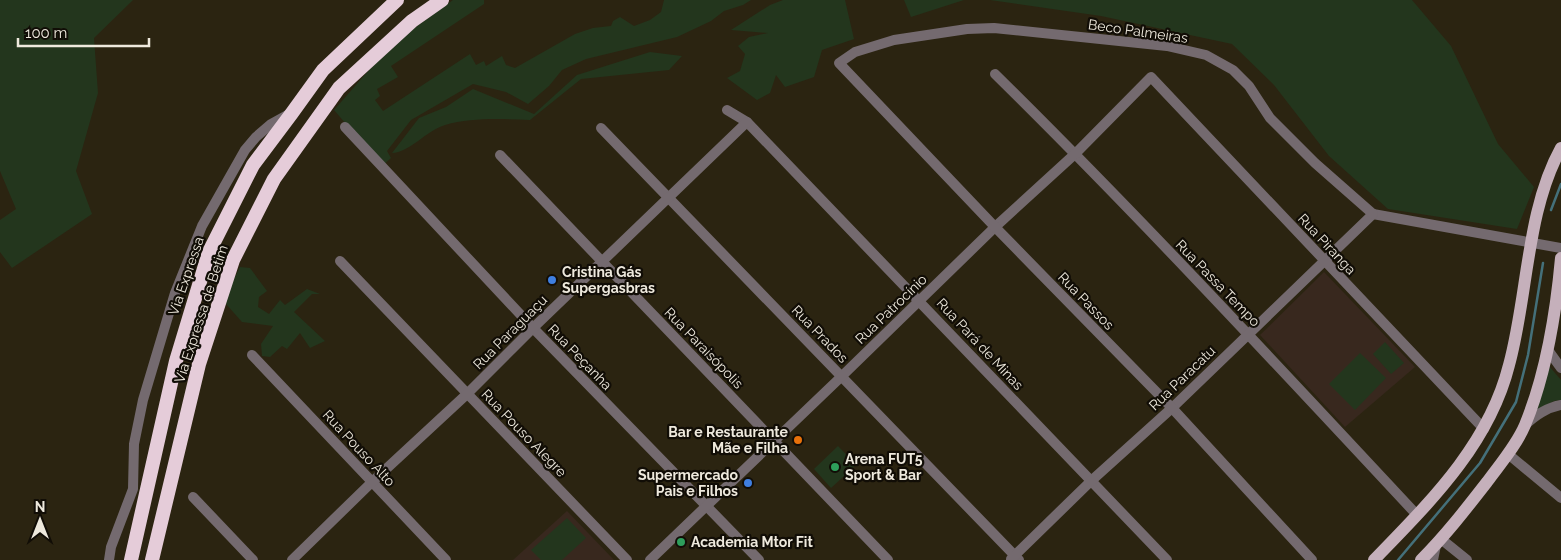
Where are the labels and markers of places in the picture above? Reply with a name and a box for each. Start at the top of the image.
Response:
place label: Cristina Gás Supergasbras [562,264,655,296]
marker: Cristina Gás Supergasbras [546,274,558,286]
place label: Bar e Restaurante Mãe e Filha [668,424,789,456]
marker: Bar e Restaurante Mãe e Filha [792,434,804,446]
place label: Arena FUT5 Sport & Bar [845,451,923,483]
marker: Arena FUT5 Sport & Bar [829,461,841,473]
place label: Supermercado Pais e Filhos [638,467,739,499]
marker: Supermercado Pais e Filhos [742,477,754,489]
place label: Academia Mtor Fit [691,534,813,550]
marker: Academia Mtor Fit [675,536,687,548]

